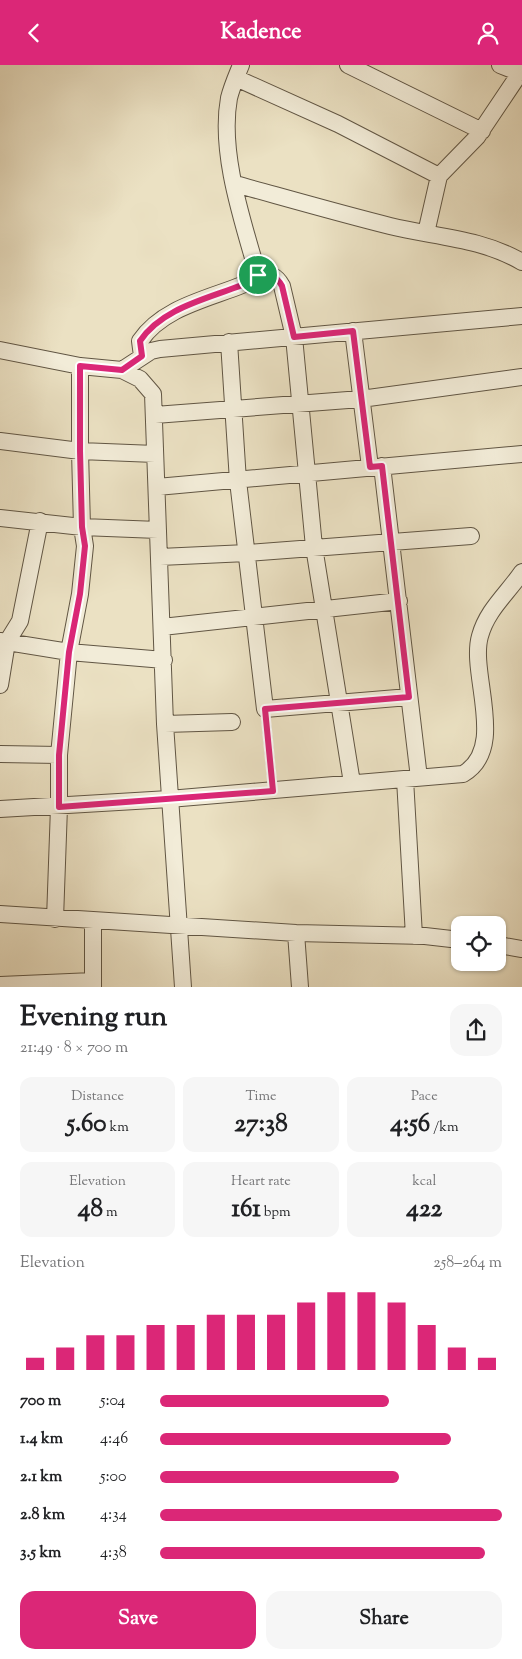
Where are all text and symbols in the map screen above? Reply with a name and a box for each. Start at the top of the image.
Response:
text: Kadence [220,17,302,49]
icon: back [20,19,48,47]
icon: person [474,19,502,47]
pin [237,254,279,296]
icon: arrive [244,261,272,289]
map controls [451,916,506,971]
button: locate [451,916,506,971]
text: Evening run [20,998,167,1038]
button: share [450,1004,502,1056]
text: 21:49 · 8 × 700 m [20,1037,128,1060]
text: Distance [71,1087,124,1107]
text: Time [245,1087,277,1107]
text: Pace [411,1087,438,1107]
text: 5.60 [67,1107,107,1143]
text: 27:38 [234,1107,288,1143]
text: 4:56 [390,1107,430,1143]
text: km [107,1118,129,1138]
text: /km [430,1118,459,1138]
text: Elevation [69,1172,126,1192]
text: Heart rate [231,1172,291,1192]
text: kcal [412,1172,436,1192]
text: 48 [78,1192,103,1228]
text: 161 [231,1192,261,1228]
text: 422 [406,1192,442,1228]
text: m [103,1203,118,1223]
text: bpm [261,1203,291,1223]
text: Elevation [20,1252,85,1275]
text: 258–264 m [433,1252,502,1275]
text: 700 m [20,1390,61,1413]
text: 5:04 [100,1390,125,1413]
text: 1.4 km [20,1428,63,1451]
text: 4:46 [100,1428,128,1451]
text: 2.1 km [20,1466,62,1489]
text: 5:00 [100,1466,126,1489]
text: 2.8 km [20,1504,65,1527]
text: 4:34 [100,1504,127,1527]
text: 3.5 km [20,1542,61,1565]
text: 4:38 [100,1542,127,1565]
button: Save [20,1591,256,1649]
button: Share [266,1591,502,1649]

